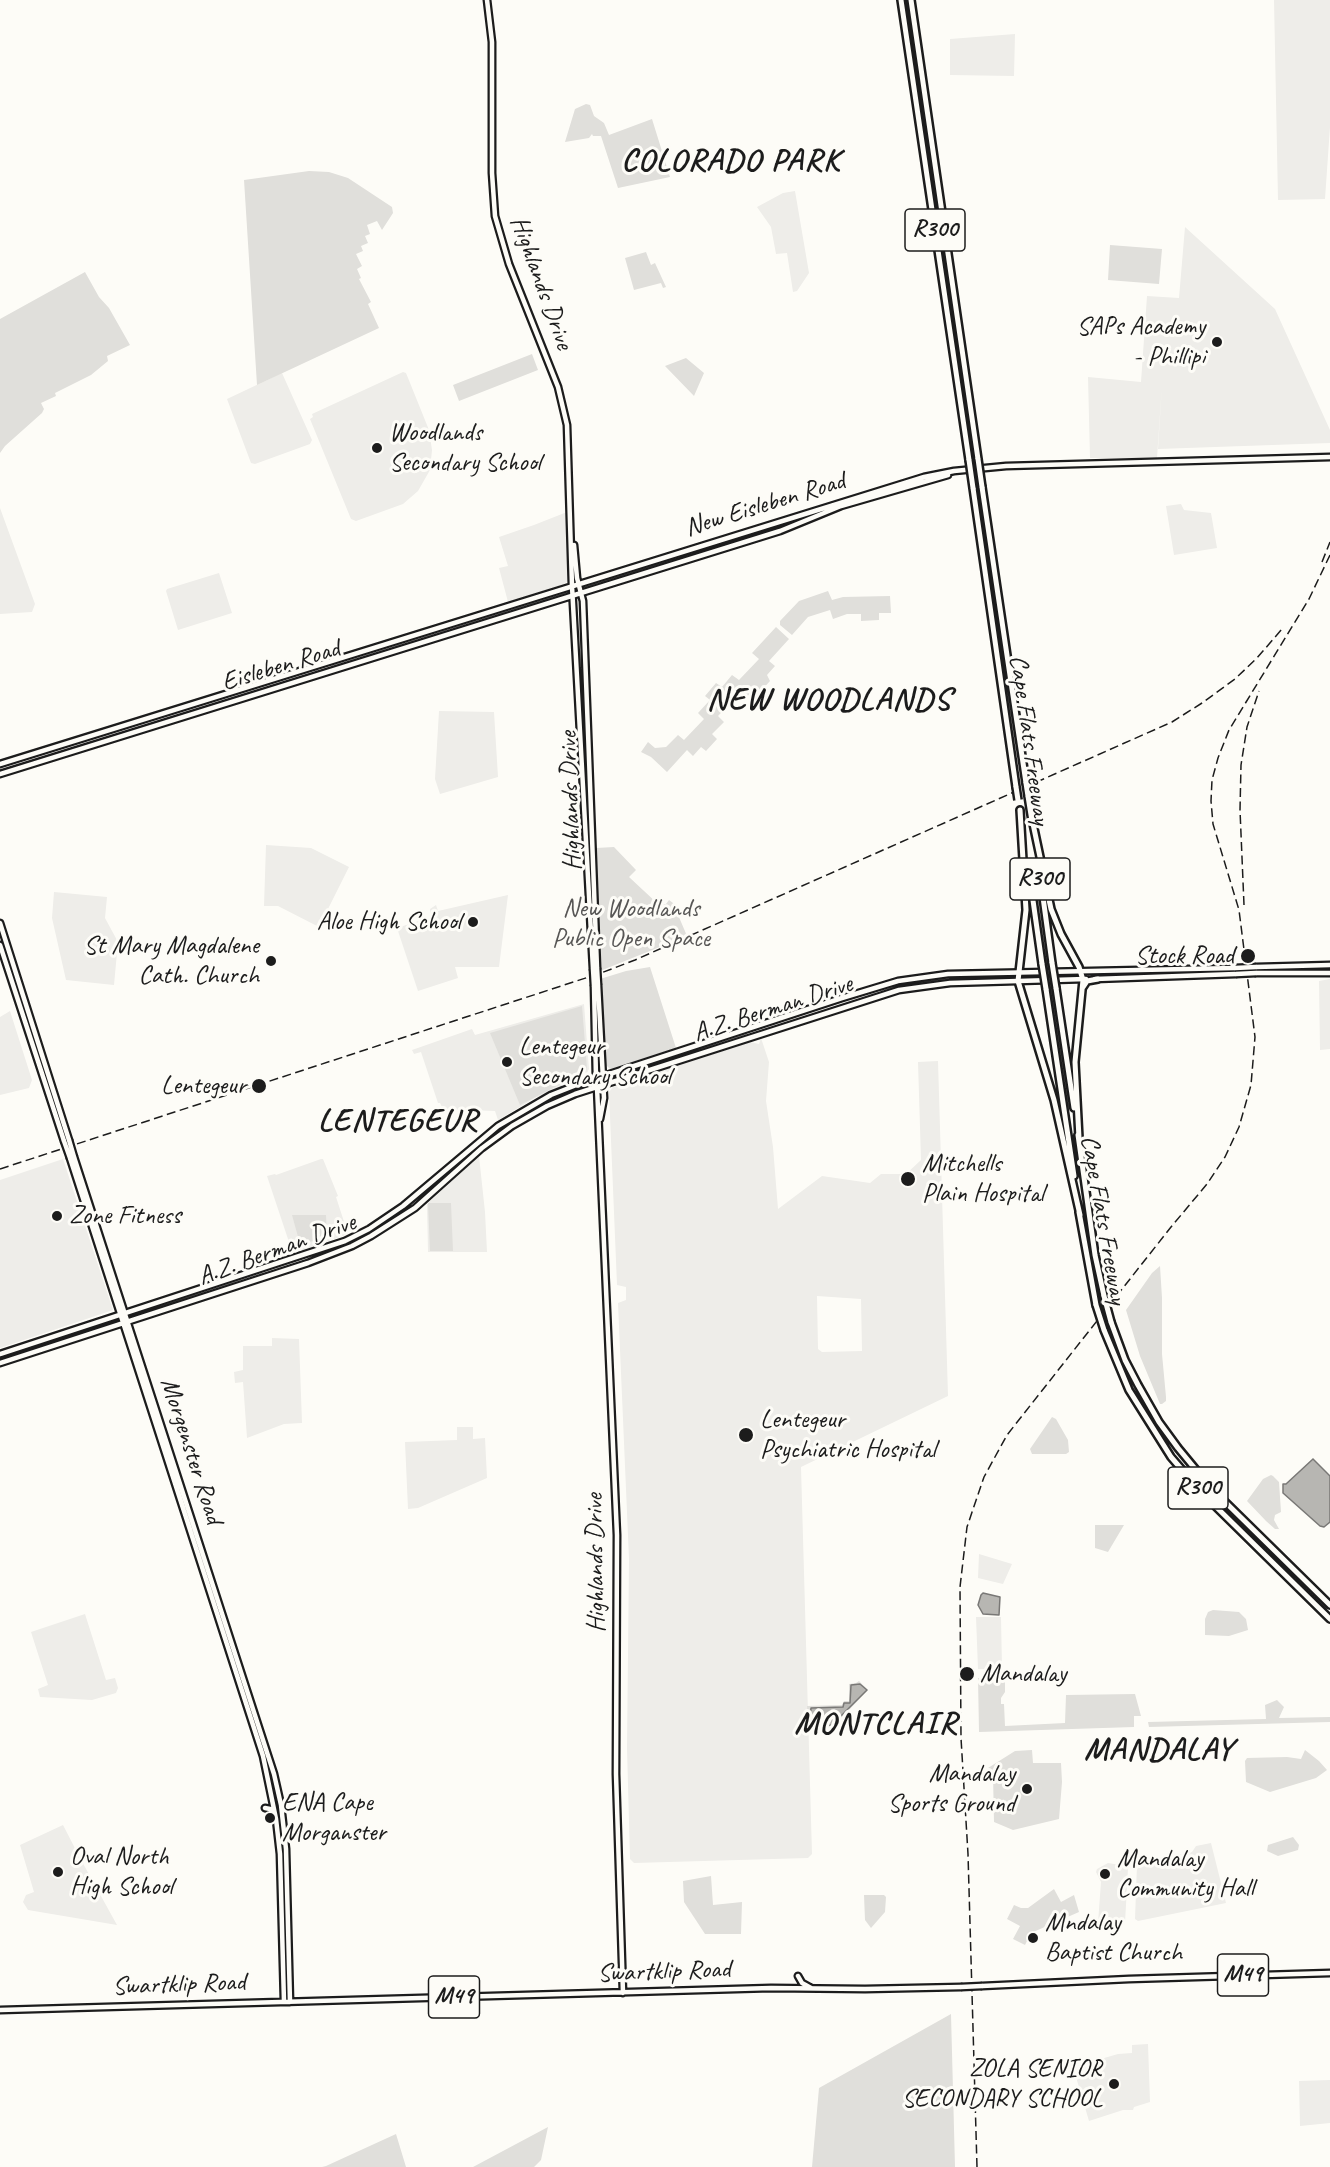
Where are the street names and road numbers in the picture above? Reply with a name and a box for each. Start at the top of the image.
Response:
road number: R300 [905,209,965,251]
street label: Highlands Drive [503,212,579,354]
street label: New Eisleben Road [681,466,849,544]
street label: Eisleben Road [218,633,344,699]
street label: Cape Flats Freeway [1002,653,1056,827]
street label: Highlands Drive [553,731,589,871]
road number: R300 [1010,858,1070,900]
street label: A.Z. Berman Drive [689,969,857,1049]
street label: Cape Flats Freeway [1073,1133,1133,1307]
street label: A.Z. Berman Drive [194,1207,360,1293]
street label: Morgenster Road [153,1374,229,1528]
road number: R300 [1168,1467,1228,1509]
street label: Highlands Drive [579,1493,613,1633]
street label: Swartklip Road [597,1954,731,1990]
road number: M49 [1218,1954,1268,1996]
street label: Swartklip Road [112,1967,246,2003]
road number: M49 [428,1976,480,2018]

